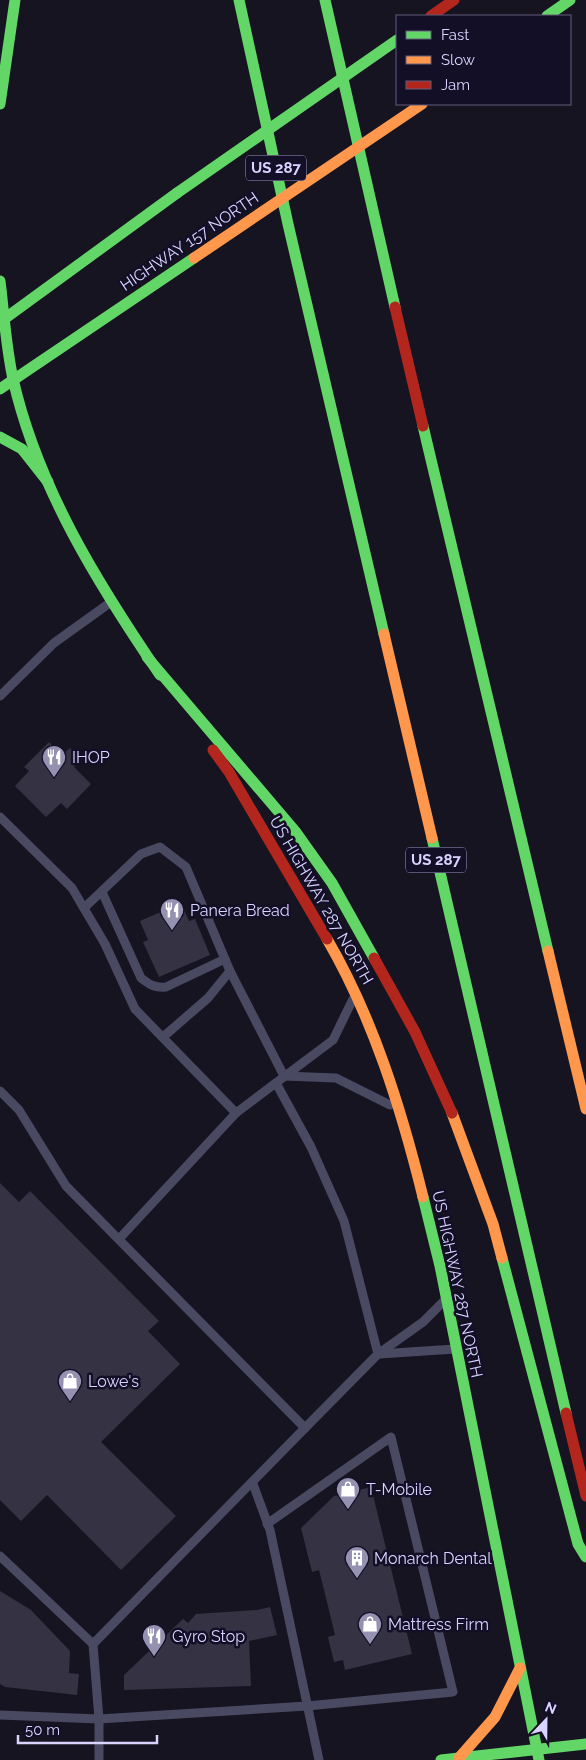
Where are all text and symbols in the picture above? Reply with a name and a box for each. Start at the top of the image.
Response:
legend [396,15,571,105]
text: Fast [441,26,469,44]
text: Slow [441,51,475,69]
text: Jam [441,76,470,94]
road number: US 287 [246,156,306,180]
street label: HIGHWAY 157 NORTH [117,188,262,295]
restaurant icon: IHOP [41,744,67,778]
place label: IHOP [72,748,110,767]
street label: US HIGHWAY 287 NORTH [266,813,378,988]
road number: US 287 [406,848,466,872]
restaurant icon: Panera Bread [159,897,185,931]
place label: Panera Bread [190,901,290,920]
street label: US HIGHWAY 287 NORTH [428,1189,487,1379]
shop icon: Lowe's [57,1368,83,1402]
place label: Lowe's [88,1372,139,1391]
shop icon: T-Mobile [335,1476,361,1510]
place label: T-Mobile [366,1480,432,1499]
building icon: Monarch Dental [344,1545,370,1579]
place label: Monarch Dental [374,1549,492,1568]
shop icon: Mattress Firm [357,1611,383,1645]
place label: Mattress Firm [388,1615,489,1634]
restaurant icon: Gyro Stop [141,1623,167,1657]
place label: Gyro Stop [172,1627,245,1646]
north arrow [521,1695,571,1745]
text: N [543,1699,559,1717]
scale bar [18,1712,156,1744]
text: 50 m [25,1721,60,1739]

